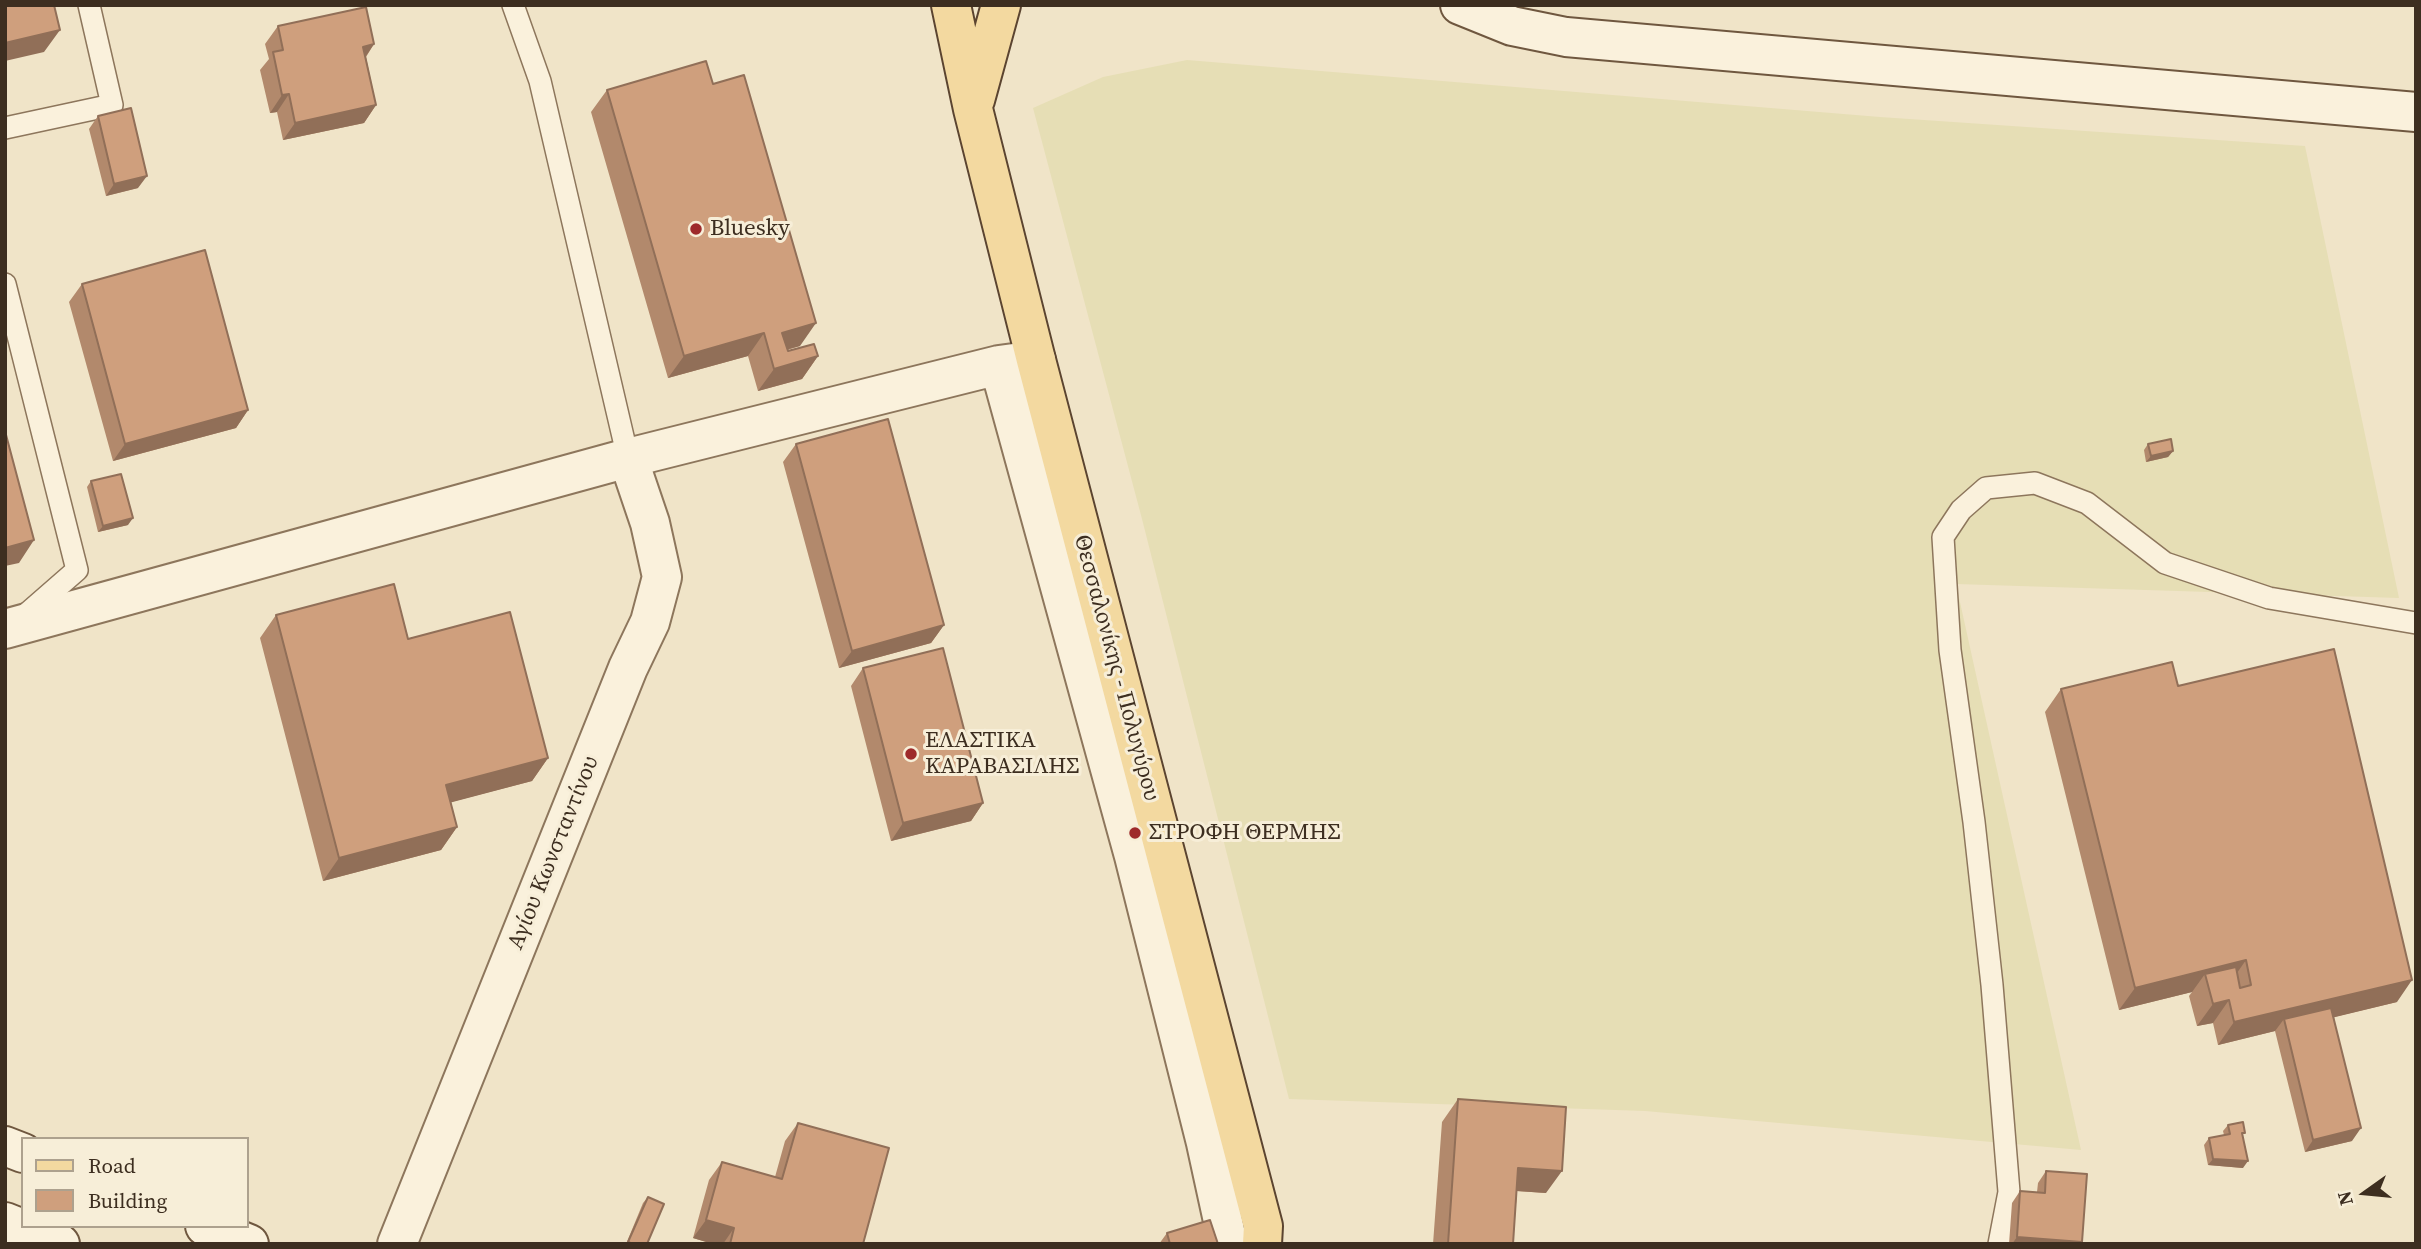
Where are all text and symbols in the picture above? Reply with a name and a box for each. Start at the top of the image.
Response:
place label: Bluesky [710,215,790,243]
marker: Bluesky [688,221,704,237]
street label: Θεσσαλονίκης - Πολυγύρου [1067,532,1165,804]
place label: ΕΛΑΣΤΙΚΑ ΚΑΡΑΒΑΣΙΛΗΣ [925,727,1079,781]
marker: ΕΛΑΣΤΙΚΑ ΚΑΡΑΒΑΣΙΛΗΣ [903,746,919,762]
street label: Αγίου Κωνσταντίνου [503,752,605,954]
place label: ΣΤΡΟΦΗ ΘΕΡΜΗΣ [1149,819,1340,847]
marker: ΣΤΡΟΦΗ ΘΕΡΜΗΣ [1127,825,1143,841]
legend [21,1137,248,1228]
text: Road [88,1151,136,1180]
north arrow [2330,1158,2400,1228]
text: Building [88,1186,167,1215]
text: N [2330,1188,2359,1208]

